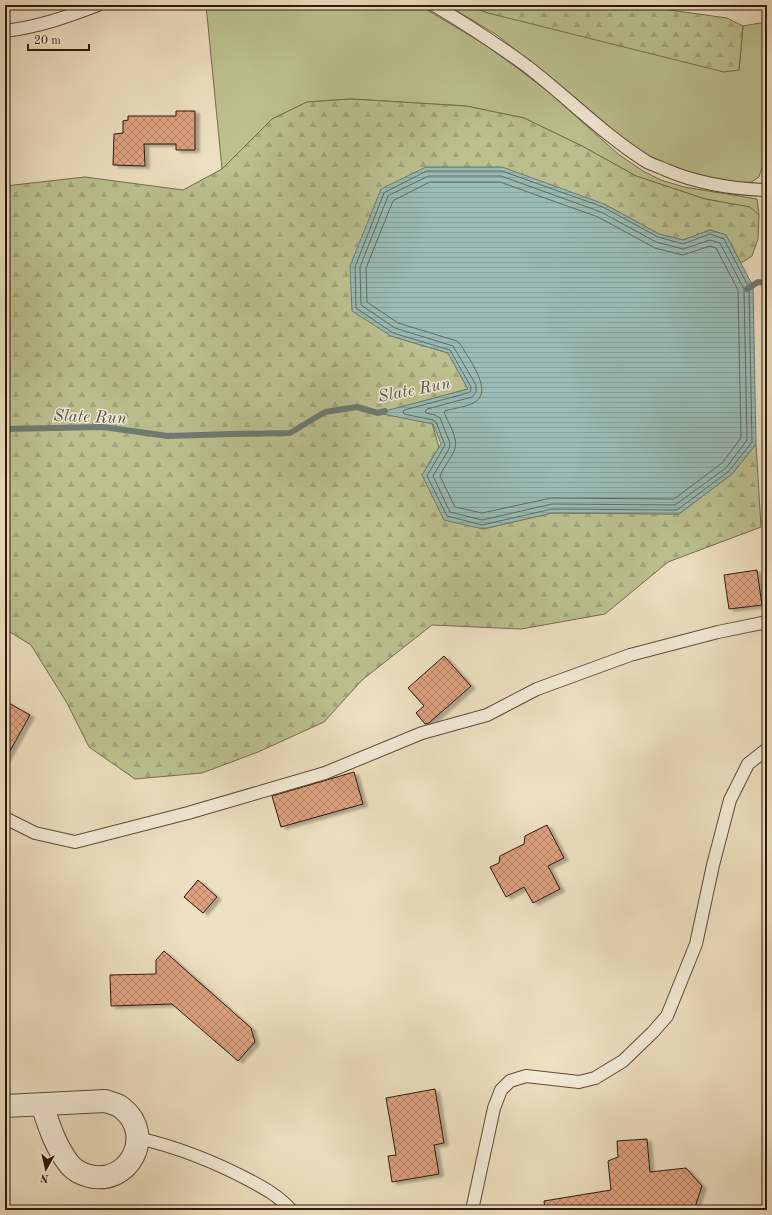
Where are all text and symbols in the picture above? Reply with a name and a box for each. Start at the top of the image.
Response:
scale bar [28,26,89,52]
text: 20 m [34,35,61,47]
water label: Slate Run [377,375,452,406]
water label: Slate Run [53,408,127,427]
north arrow [26,1149,66,1189]
text: N [39,1171,50,1183]

